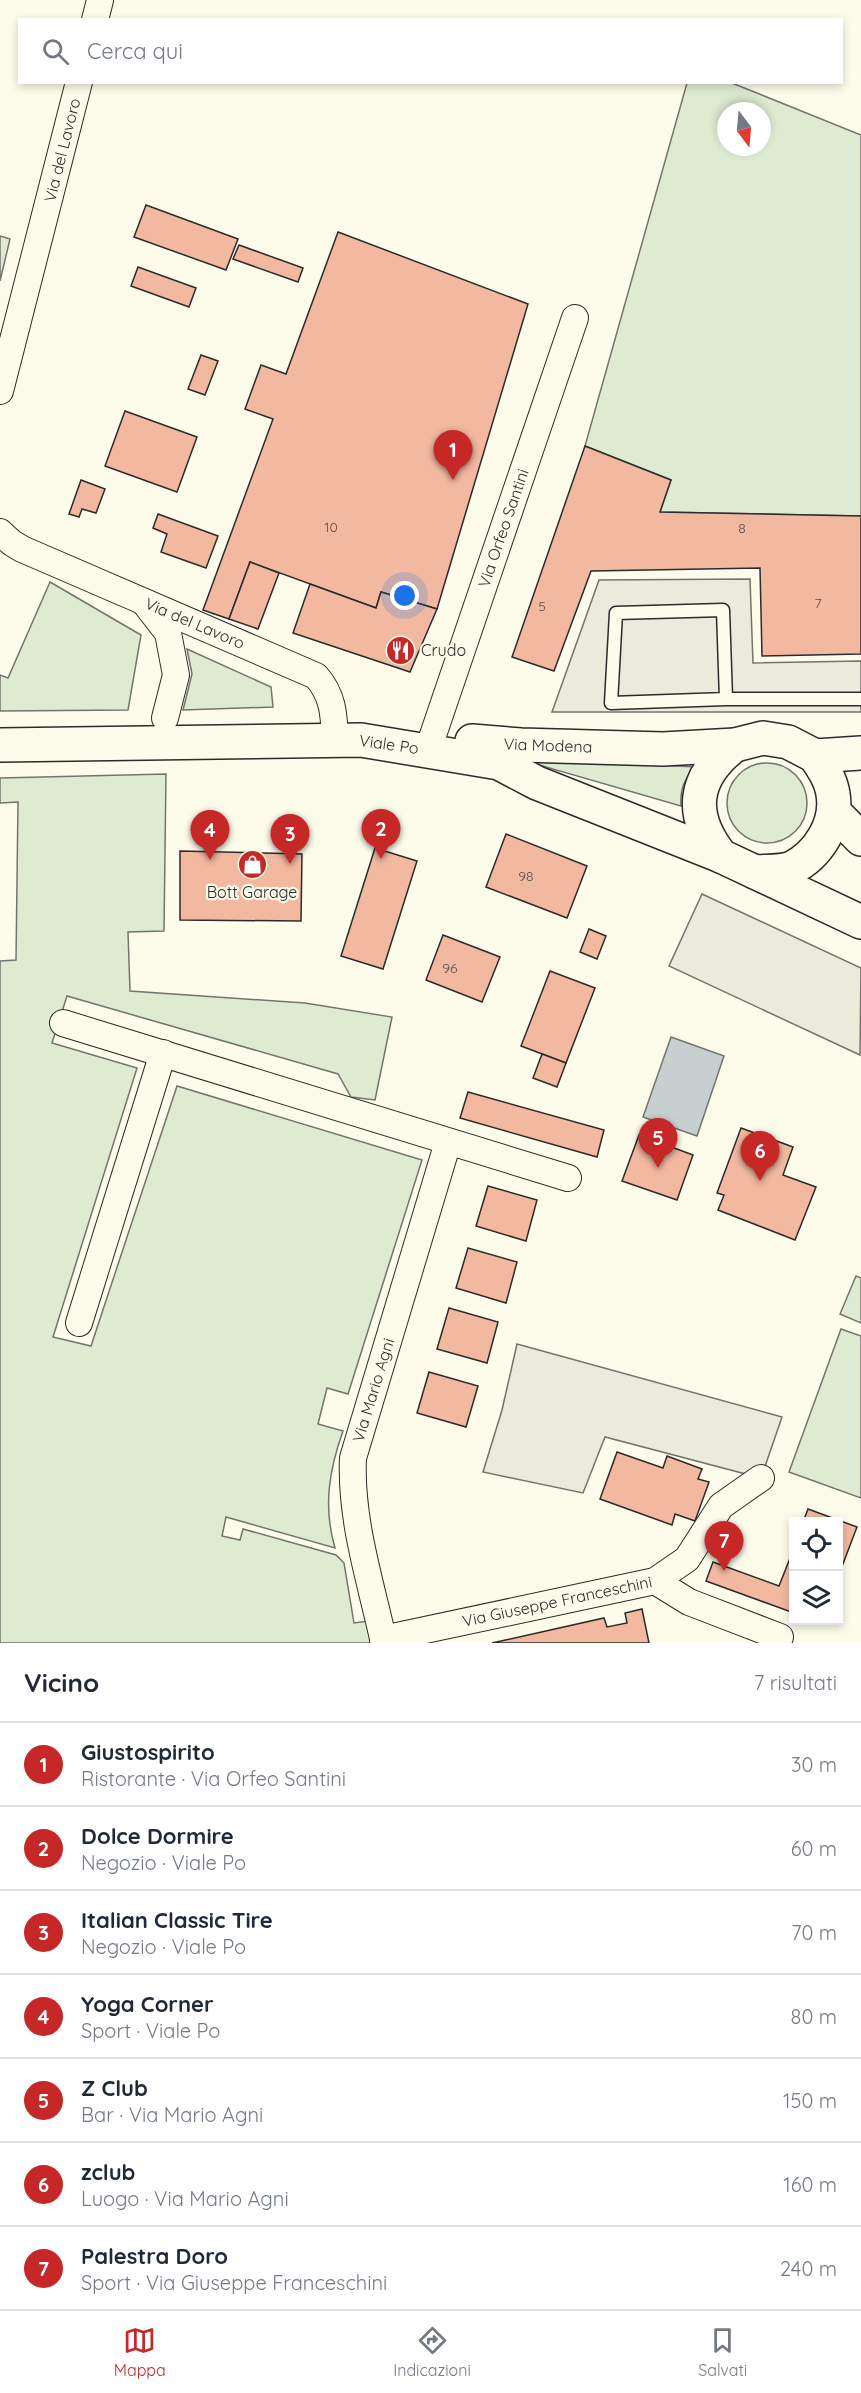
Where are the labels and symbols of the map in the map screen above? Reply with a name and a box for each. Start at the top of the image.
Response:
street label: Via del Lavoro [39,96,85,204]
north arrow [717,102,771,156]
pin: 1 [434,430,472,480]
street label: Via Orfeo Santini [473,466,533,590]
house number: 10 [324,518,338,536]
house number: 8 [738,519,746,537]
your location [390,581,419,610]
street label: Via del Lavoro [142,593,248,653]
house number: 7 [814,594,822,612]
house number: 5 [538,597,546,615]
restaurant icon: Crudo [384,634,416,666]
place label: Crudo [421,640,466,660]
street label: Viale Po [358,730,420,758]
street label: Via Modena [503,733,593,757]
pin: 4 [190,810,230,860]
pin: 2 [362,810,400,859]
pin: 3 [270,814,310,864]
shop icon: Bott Garage [236,848,268,880]
house number: 98 [518,867,534,885]
place label: Bott Garage [207,882,297,902]
house number: 96 [442,959,458,977]
pin: 5 [638,1118,678,1168]
pin: 6 [740,1132,780,1181]
street label: Via Mario Agni [348,1336,398,1444]
pin: 7 [704,1522,744,1571]
street label: Via Giuseppe Franceschini [460,1571,654,1631]

